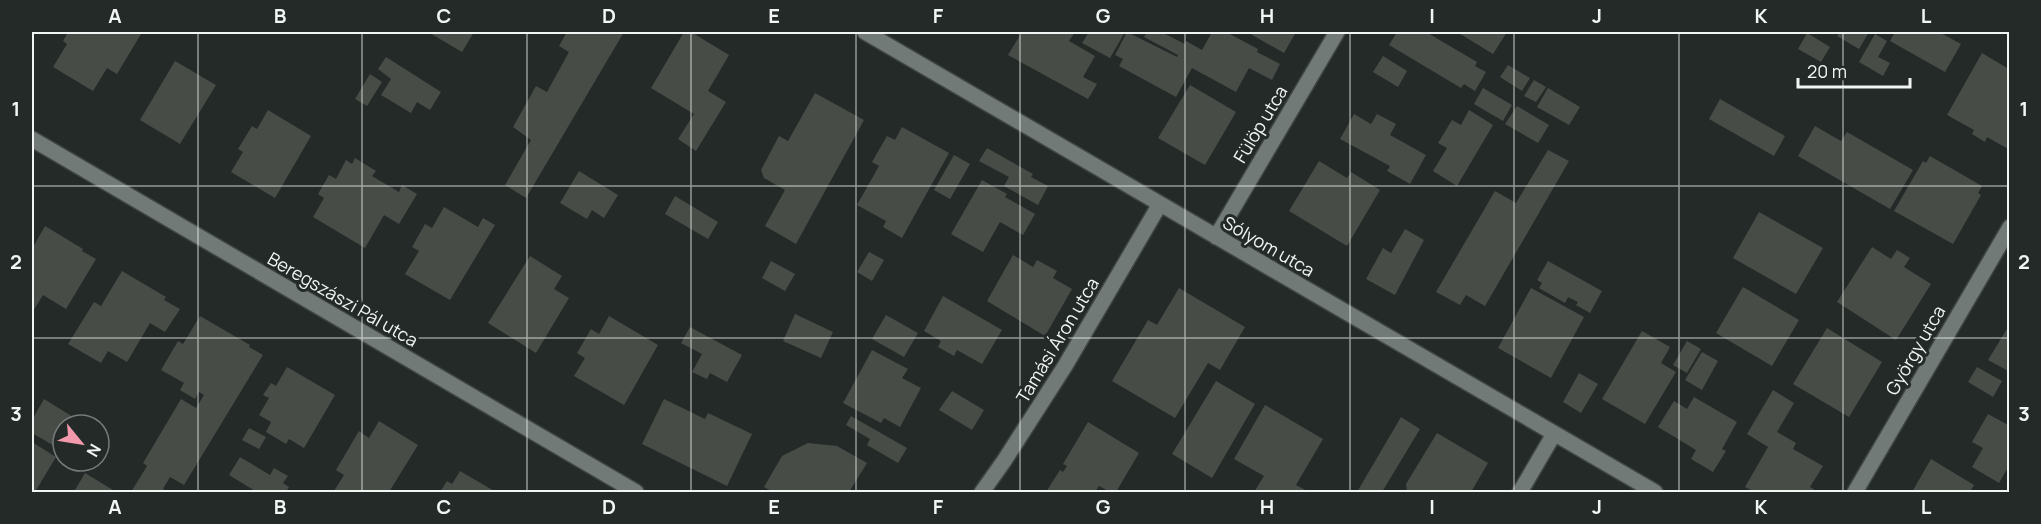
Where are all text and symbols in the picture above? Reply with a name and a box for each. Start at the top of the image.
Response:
text: A [108,2,122,29]
text: B [274,2,287,29]
text: C [437,2,451,29]
text: D [602,2,616,29]
text: E [768,2,780,29]
text: F [933,2,944,29]
text: G [1096,2,1111,29]
text: H [1260,2,1274,29]
text: I [1429,2,1435,29]
text: J [1592,2,1602,29]
text: K [1755,2,1768,29]
text: L [1921,2,1932,29]
scale bar [1798,51,1910,89]
text: 20 m [1807,59,1847,83]
street label: Fülöp utca [1227,81,1293,167]
text: 1 [12,95,20,122]
text: 1 [2020,95,2028,122]
street label: Sólyom utca [1219,210,1319,282]
street label: Beregszászi Pál utca [263,246,423,352]
text: 2 [10,248,22,275]
text: 2 [2018,248,2030,275]
street label: Tamási Áron utca [1010,273,1104,407]
street label: György utca [1880,301,1950,399]
text: 3 [10,400,22,427]
text: 3 [2018,400,2030,427]
north arrow [51,413,111,473]
text: N [82,440,106,461]
text: A [108,493,122,520]
text: B [274,493,287,520]
text: C [437,493,451,520]
text: D [602,493,616,520]
text: E [768,493,780,520]
text: F [933,493,944,520]
text: G [1096,493,1111,520]
text: H [1260,493,1274,520]
text: I [1429,493,1435,520]
text: J [1592,493,1602,520]
text: K [1755,493,1768,520]
text: L [1921,493,1932,520]

